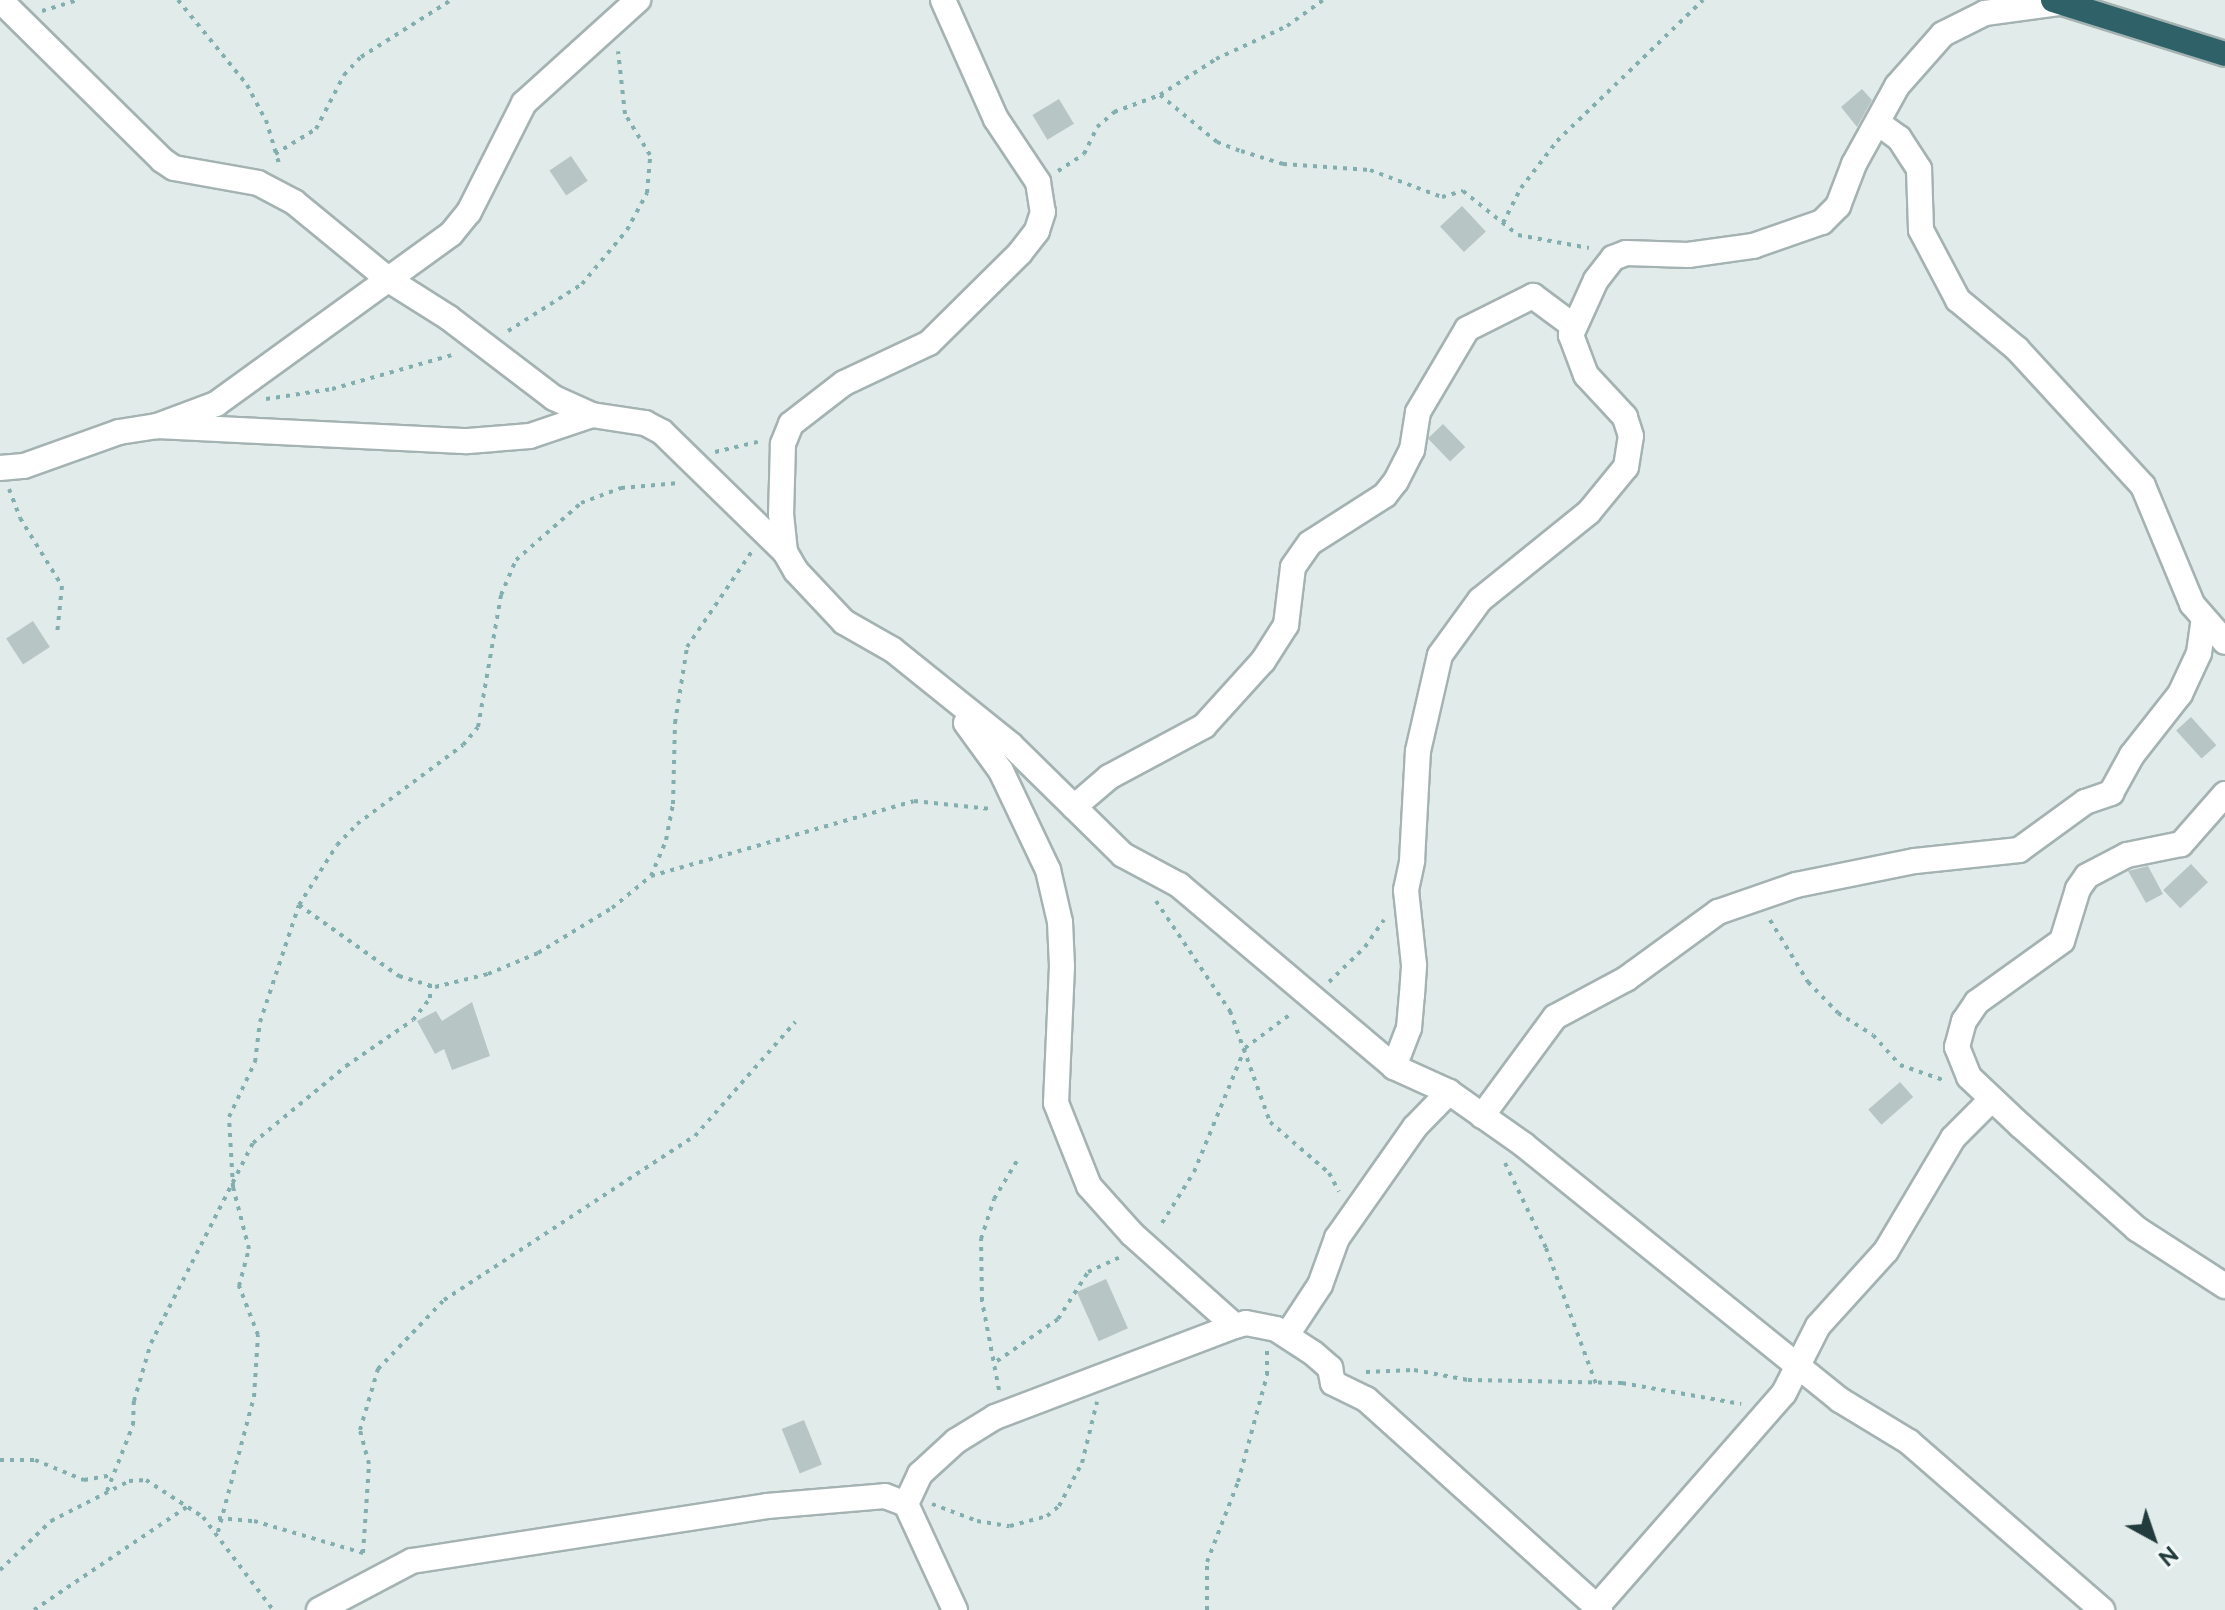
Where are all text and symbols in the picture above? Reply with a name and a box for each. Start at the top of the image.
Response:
north arrow [2113,1498,2193,1578]
text: N [2154,1541,2183,1572]

